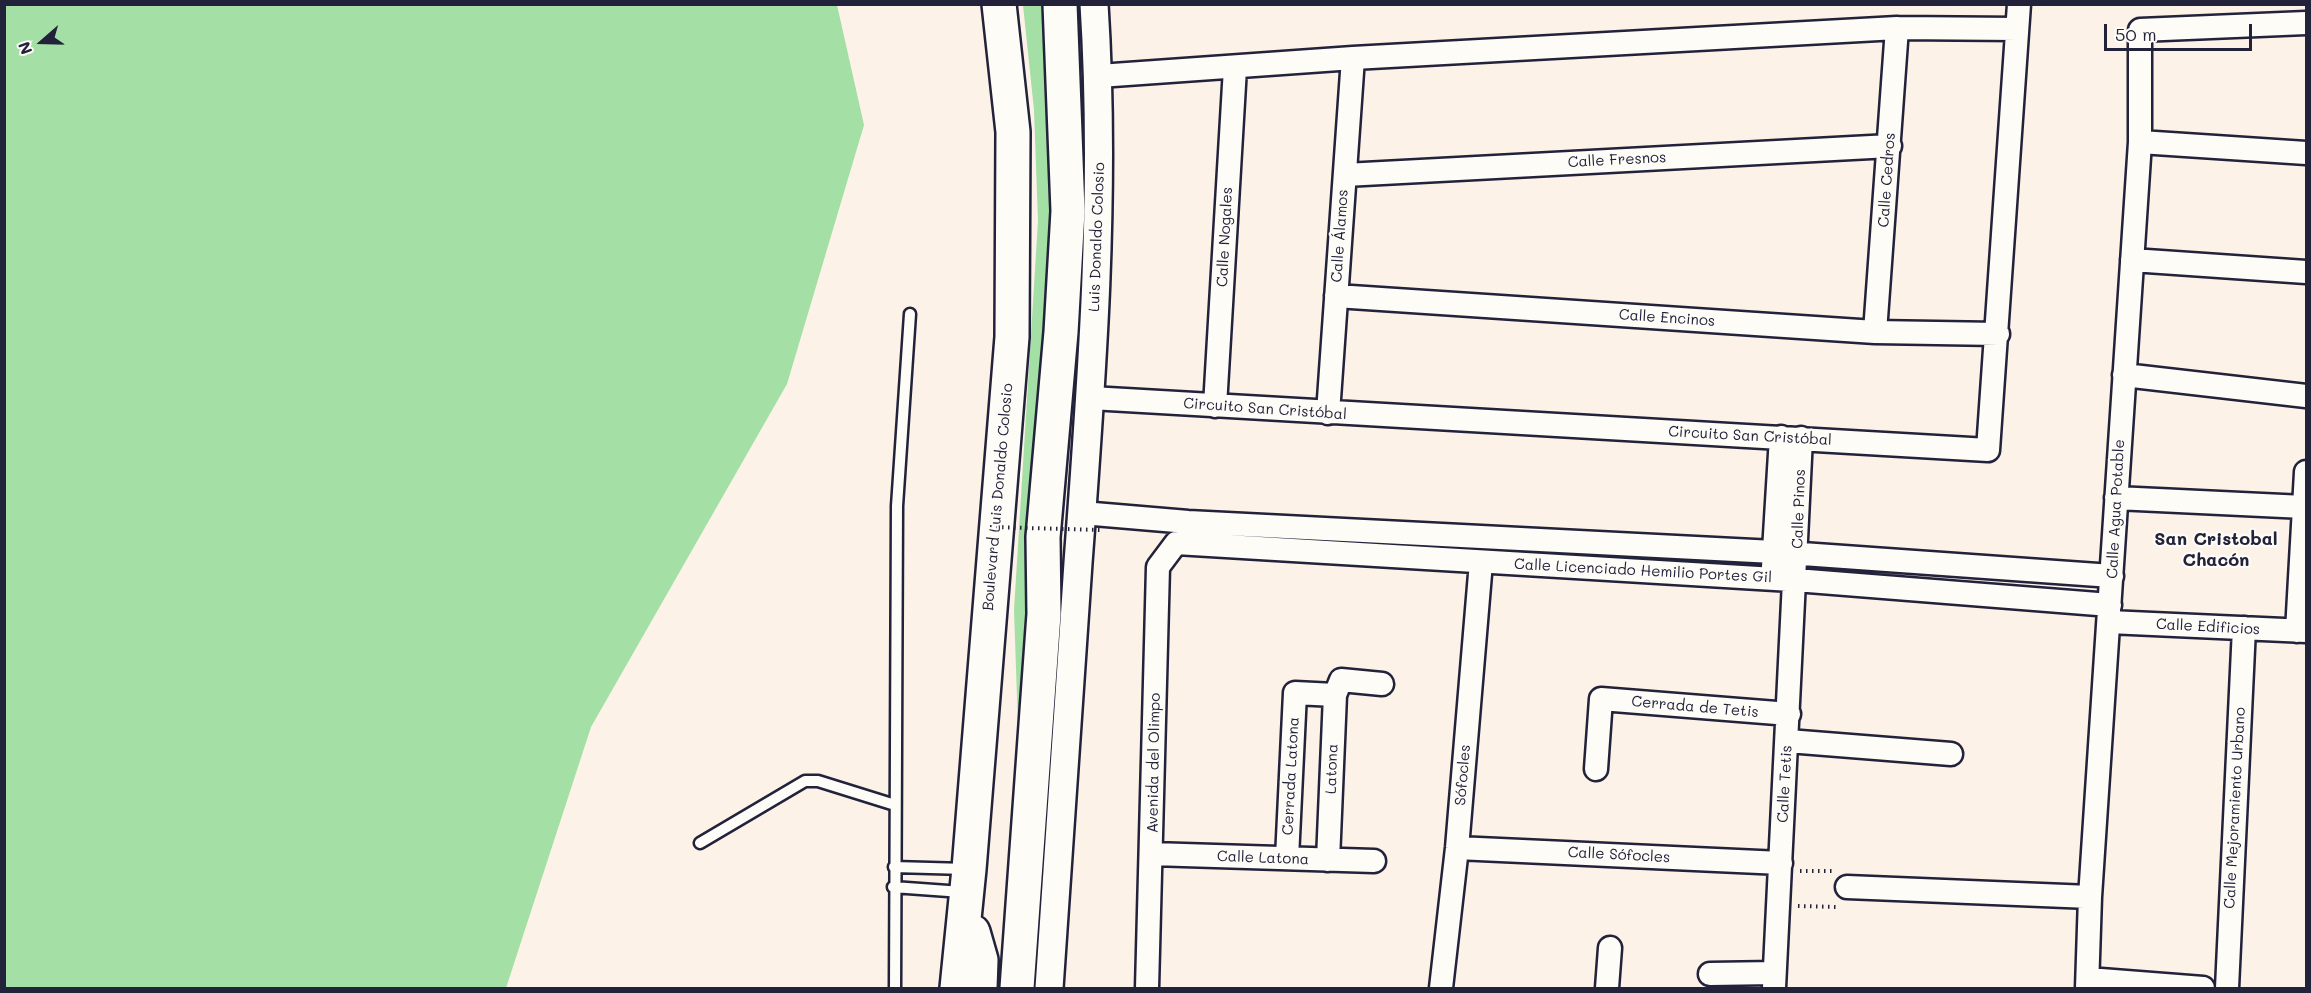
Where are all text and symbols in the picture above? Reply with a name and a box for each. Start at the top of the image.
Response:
north arrow [12,12,72,72]
scale bar [2107,12,2256,50]
text: 50 m [2115,22,2157,46]
text: N [13,39,37,58]
street label: Calle Cedros [1875,132,1899,228]
street label: Calle Fresnos [1567,148,1667,172]
street label: Luis Donaldo Colosio [1085,162,1109,312]
street label: Calle Nogales [1213,187,1237,287]
street label: Calle Álamos [1328,189,1352,283]
street label: Calle Encinos [1618,306,1716,330]
street label: Boulevard Luis Donaldo Colosio [979,383,1017,611]
street label: Circuito San Cristóbal [1183,394,1347,424]
street label: Circuito San Cristóbal [1668,423,1832,449]
street label: Calle Agua Potable [2103,439,2129,579]
street label: Calle Pinos [1789,469,1809,549]
district label: San Cristobal Chacón [2154,528,2278,570]
street label: Calle Licenciado Hemilio Portes Gil [1514,555,1772,587]
street label: Calle Edificios [2155,615,2261,639]
street label: Cerrada de Tetis [1631,692,1759,722]
street label: Avenida del Olimpo [1144,693,1164,833]
street label: Calle Mejoramiento Urbano [2221,707,2249,909]
street label: Cerrada Latona [1279,716,1303,836]
street label: Latona [1322,744,1342,794]
street label: Sófocles [1451,744,1475,806]
street label: Calle Tetis [1774,745,1796,823]
street label: Calle Sófocles [1567,843,1671,867]
street label: Calle Latona [1217,847,1309,869]

